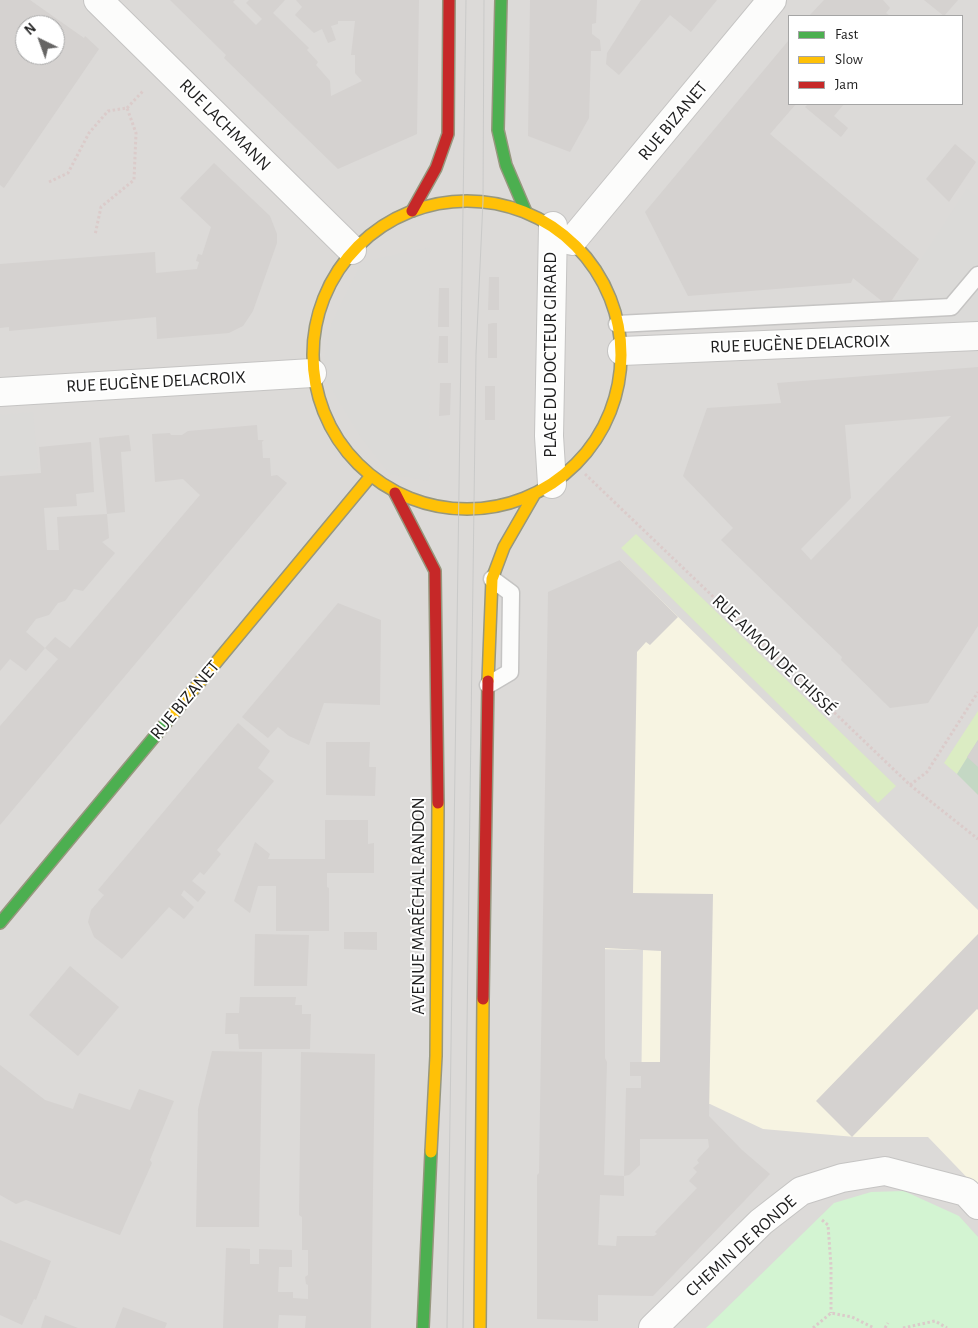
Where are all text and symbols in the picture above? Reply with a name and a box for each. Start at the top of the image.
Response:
north arrow [15,15,65,65]
legend [788,15,963,105]
text: N [22,21,39,38]
text: Fast [835,27,858,42]
text: Slow [835,52,863,67]
street label: RUE LACHMANN [175,75,275,175]
street label: RUE BIZANET [634,77,712,165]
text: Jam [835,77,858,92]
street label: PLACE DU DOCTEUR GIRARD [540,252,562,458]
street label: RUE EUGÈNE DELACROIX [710,330,890,358]
street label: RUE EUGÈNE DELACROIX [66,367,246,397]
street label: RUE AIMON DE CHISSÉ [707,590,841,720]
street label: RUE BIZANET [146,656,224,744]
street label: AVENUE MARÉCHAL RANDON [408,797,430,1015]
street label: CHEMIN DE RONDE [681,1191,801,1301]

